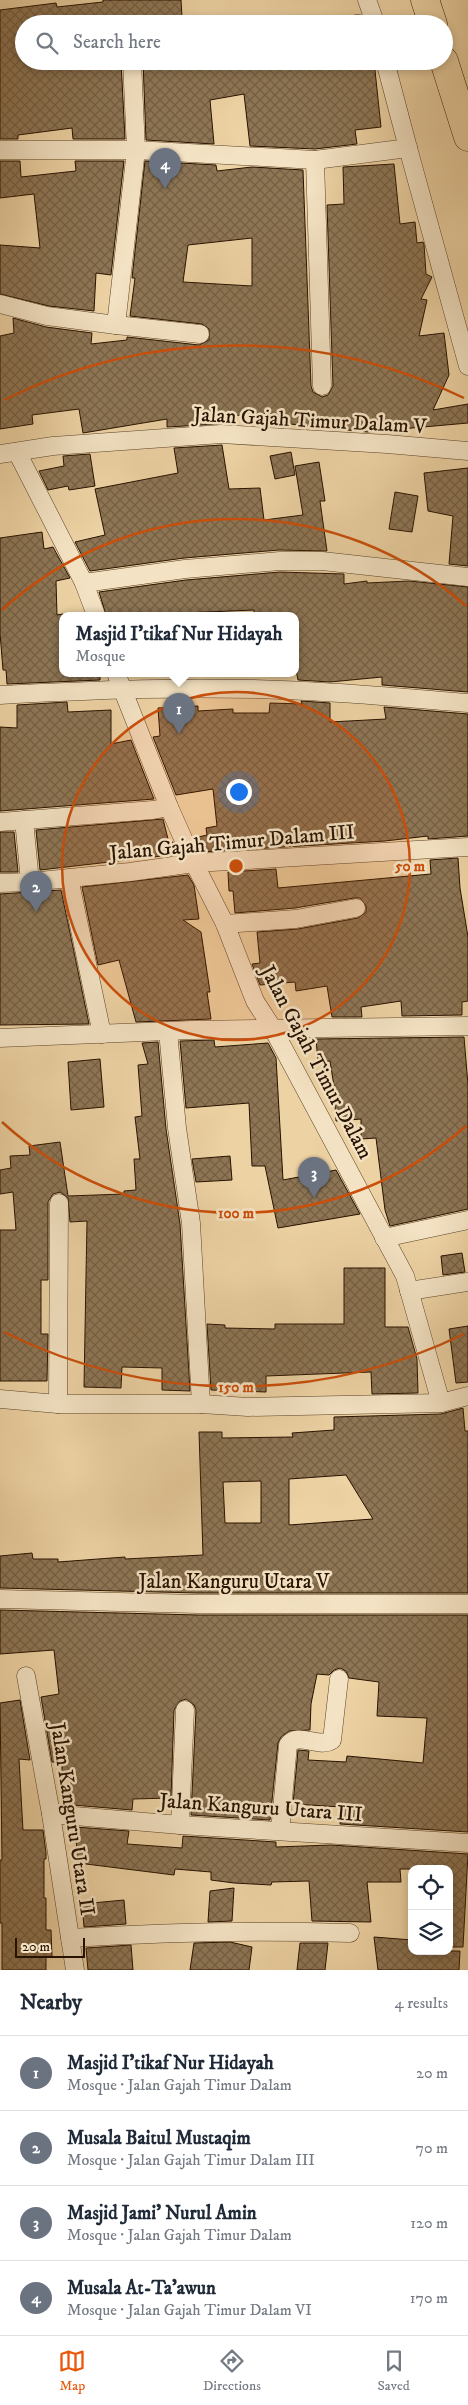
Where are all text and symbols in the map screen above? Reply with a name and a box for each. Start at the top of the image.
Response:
search box [15,15,453,70]
icon: search [33,29,61,57]
text: Search here [73,31,161,54]
pin: 4 [149,148,181,189]
street label: Jalan Gajah Timur Dalam V [191,402,428,440]
popup [59,612,299,677]
text: Masjid I'tikaf Nur Hidayah [76,623,282,646]
text: Mosque [76,646,125,666]
pin: 1 [163,693,195,734]
your location [226,779,252,805]
street label: Jalan Gajah Timur Dalam III [106,819,356,867]
centre of rings [227,857,245,875]
text: 50 m [394,857,426,876]
pin: 2 [20,871,52,912]
street label: Jalan Gajah Timur Dalam [253,959,378,1164]
pin: 3 [298,1157,330,1198]
text: 100 m [218,1204,255,1223]
text: 150 m [218,1378,254,1397]
street label: Jalan Kanguru Utara V [136,1569,330,1595]
street label: Jalan Kanguru Utara II [44,1719,100,1918]
street label: Jalan Kanguru Utara III [156,1788,363,1828]
map controls [408,1865,453,1955]
button: locate [408,1865,453,1910]
button: layers [408,1910,453,1955]
scale bar [15,1935,85,1958]
text: 20 m [22,1938,50,1956]
text: Nearby [20,1990,82,2016]
text: 4 results [395,1993,448,2013]
text: Masjid I'tikaf Nur Hidayah [67,2052,274,2075]
text: 1 [33,2063,39,2083]
text: 20 m [416,2063,448,2083]
text: Mosque · Jalan Gajah Timur Dalam [67,2075,292,2095]
text: Musala Baitul Mustaqim [67,2127,251,2150]
text: 2 [32,2138,40,2158]
text: 70 m [416,2138,448,2158]
text: Mosque · Jalan Gajah Timur Dalam III [67,2150,315,2170]
text: Masjid Jami' Nurul Amin [67,2202,257,2225]
text: 3 [33,2213,39,2233]
text: 120 m [410,2213,448,2233]
text: Mosque · Jalan Gajah Timur Dalam [67,2225,292,2245]
text: Musala At-Ta'awun [67,2277,216,2300]
text: 4 [31,2288,41,2308]
text: 170 m [410,2288,448,2308]
text: Mosque · Jalan Gajah Timur Dalam VI [67,2300,312,2320]
tab: Map [58,2347,86,2395]
tab: Directions [203,2347,261,2395]
tab: Saved [378,2347,410,2395]

